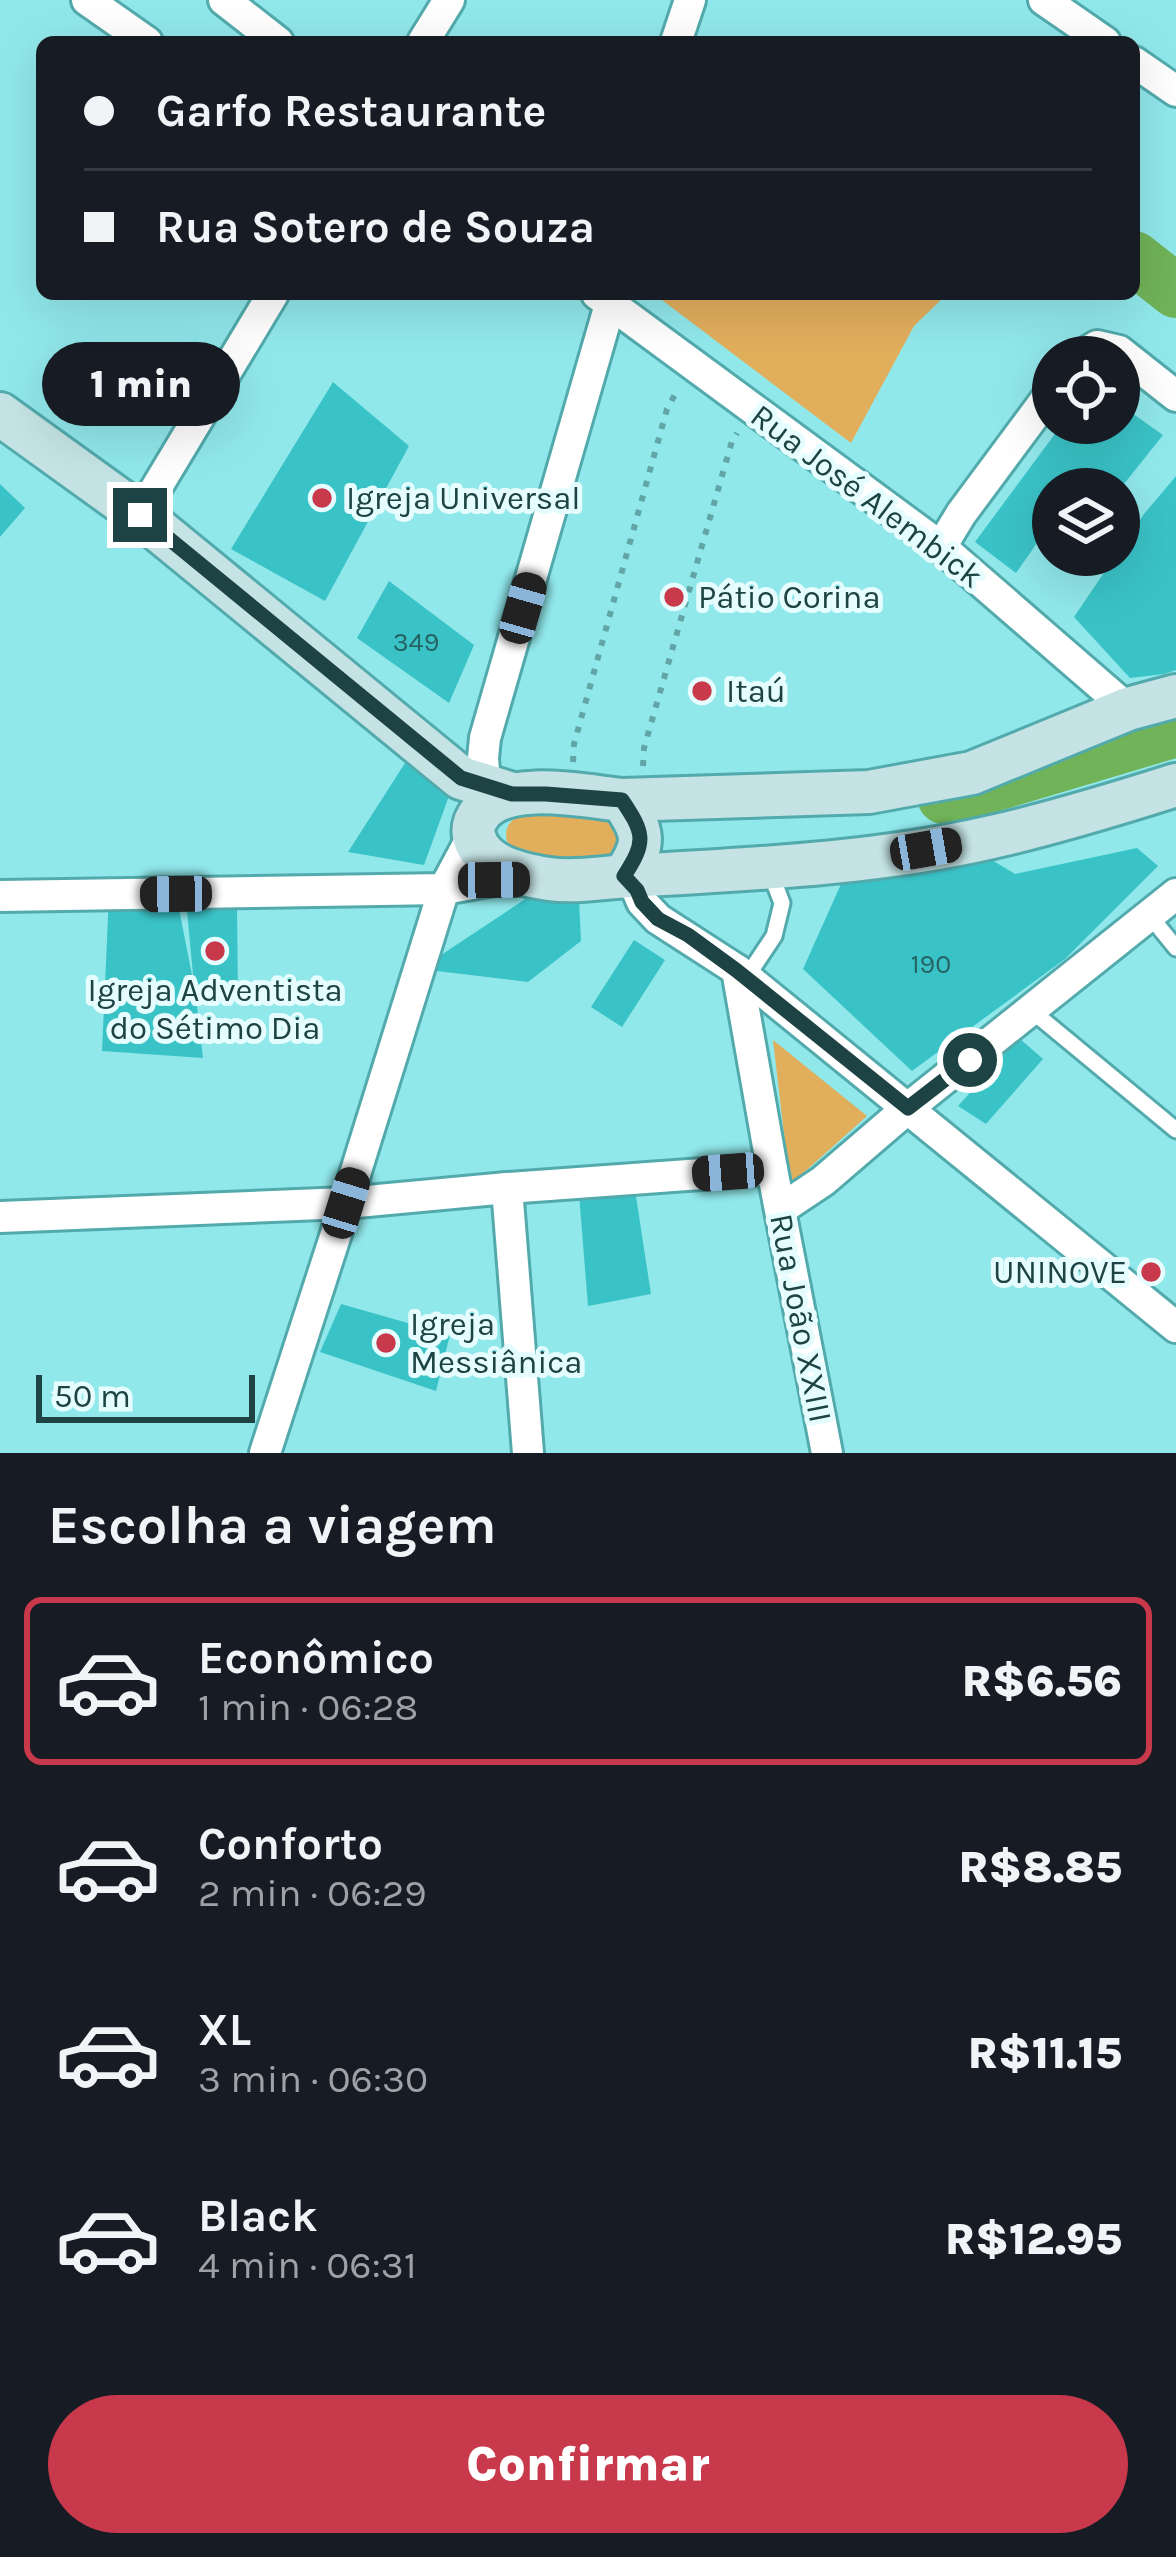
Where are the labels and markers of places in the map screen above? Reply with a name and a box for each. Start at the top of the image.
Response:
place label: Igreja Universal [346,479,581,517]
marker: Igreja Universal [309,485,335,511]
place label: Pátio Corina [698,578,881,616]
marker: Pátio Corina [661,584,687,610]
place label: Itaú [726,672,786,710]
marker: Itaú [689,678,715,704]
marker: Igreja Adventista do Sétimo Dia [202,938,228,964]
place label: Igreja Adventista do Sétimo Dia [87,971,343,1047]
place label: UNINOVE [993,1253,1127,1291]
marker: UNINOVE [1138,1259,1164,1285]
place label: Igreja Messiânica [410,1305,583,1381]
marker: Igreja Messiânica [373,1330,399,1356]

